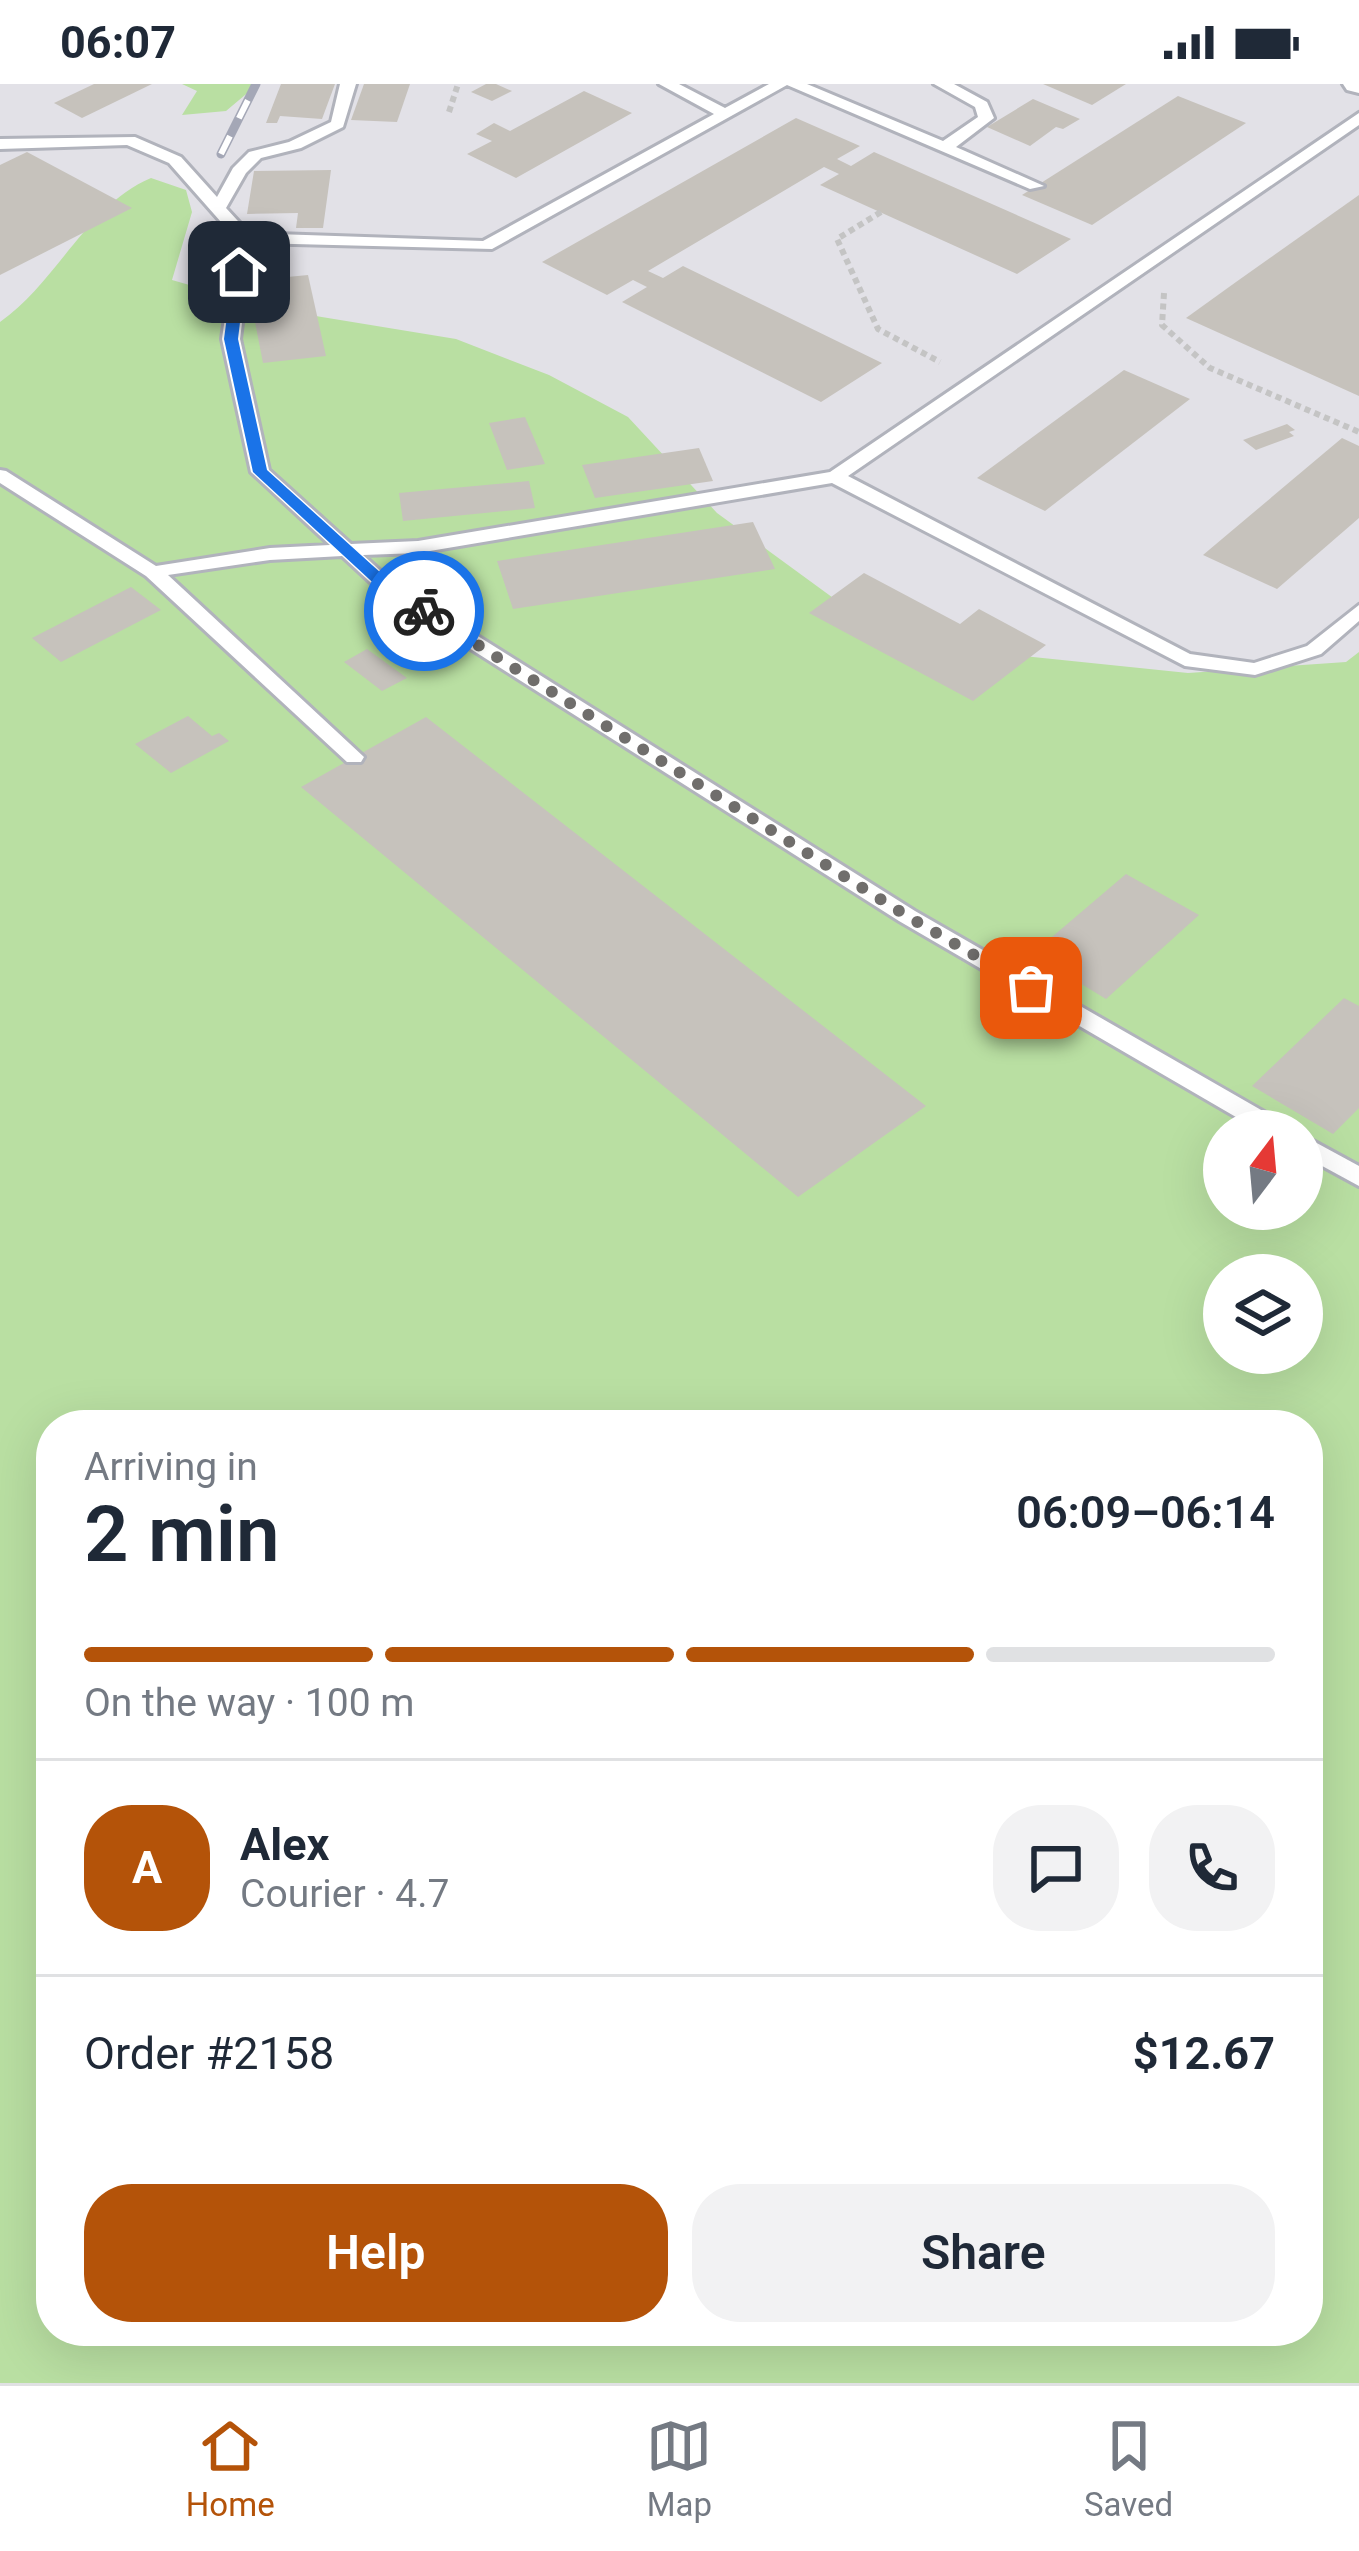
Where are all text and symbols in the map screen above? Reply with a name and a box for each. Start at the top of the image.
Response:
text: 06:07 [60,16,176,69]
pin [188,221,290,323]
icon: home [206,239,272,305]
courier [364,551,484,671]
icon: bike [391,578,457,644]
pin [980,937,1082,1039]
icon: bag [998,955,1064,1021]
north arrow [1203,1110,1323,1230]
map controls [1203,1110,1323,1374]
button: layers [1203,1254,1323,1374]
text: Arriving in [84,1444,258,1490]
text: 06:09–06:14 [1016,1486,1275,1539]
text: 2 min [84,1489,280,1580]
text: On the way · 100 m [84,1680,415,1726]
button: chat [993,1805,1119,1931]
button: phone [1149,1805,1275,1931]
text: Alex [240,1818,329,1871]
text: A [132,1841,162,1894]
text: Courier · 4.7 [240,1871,449,1917]
text: Order #2158 [84,2027,334,2080]
text: $12.67 [1133,2027,1275,2080]
button: Help [84,2184,668,2322]
button: Share [692,2184,1275,2322]
tab: Home [186,2413,275,2524]
tab: Map [646,2413,712,2524]
tab: Saved [1084,2413,1173,2524]

